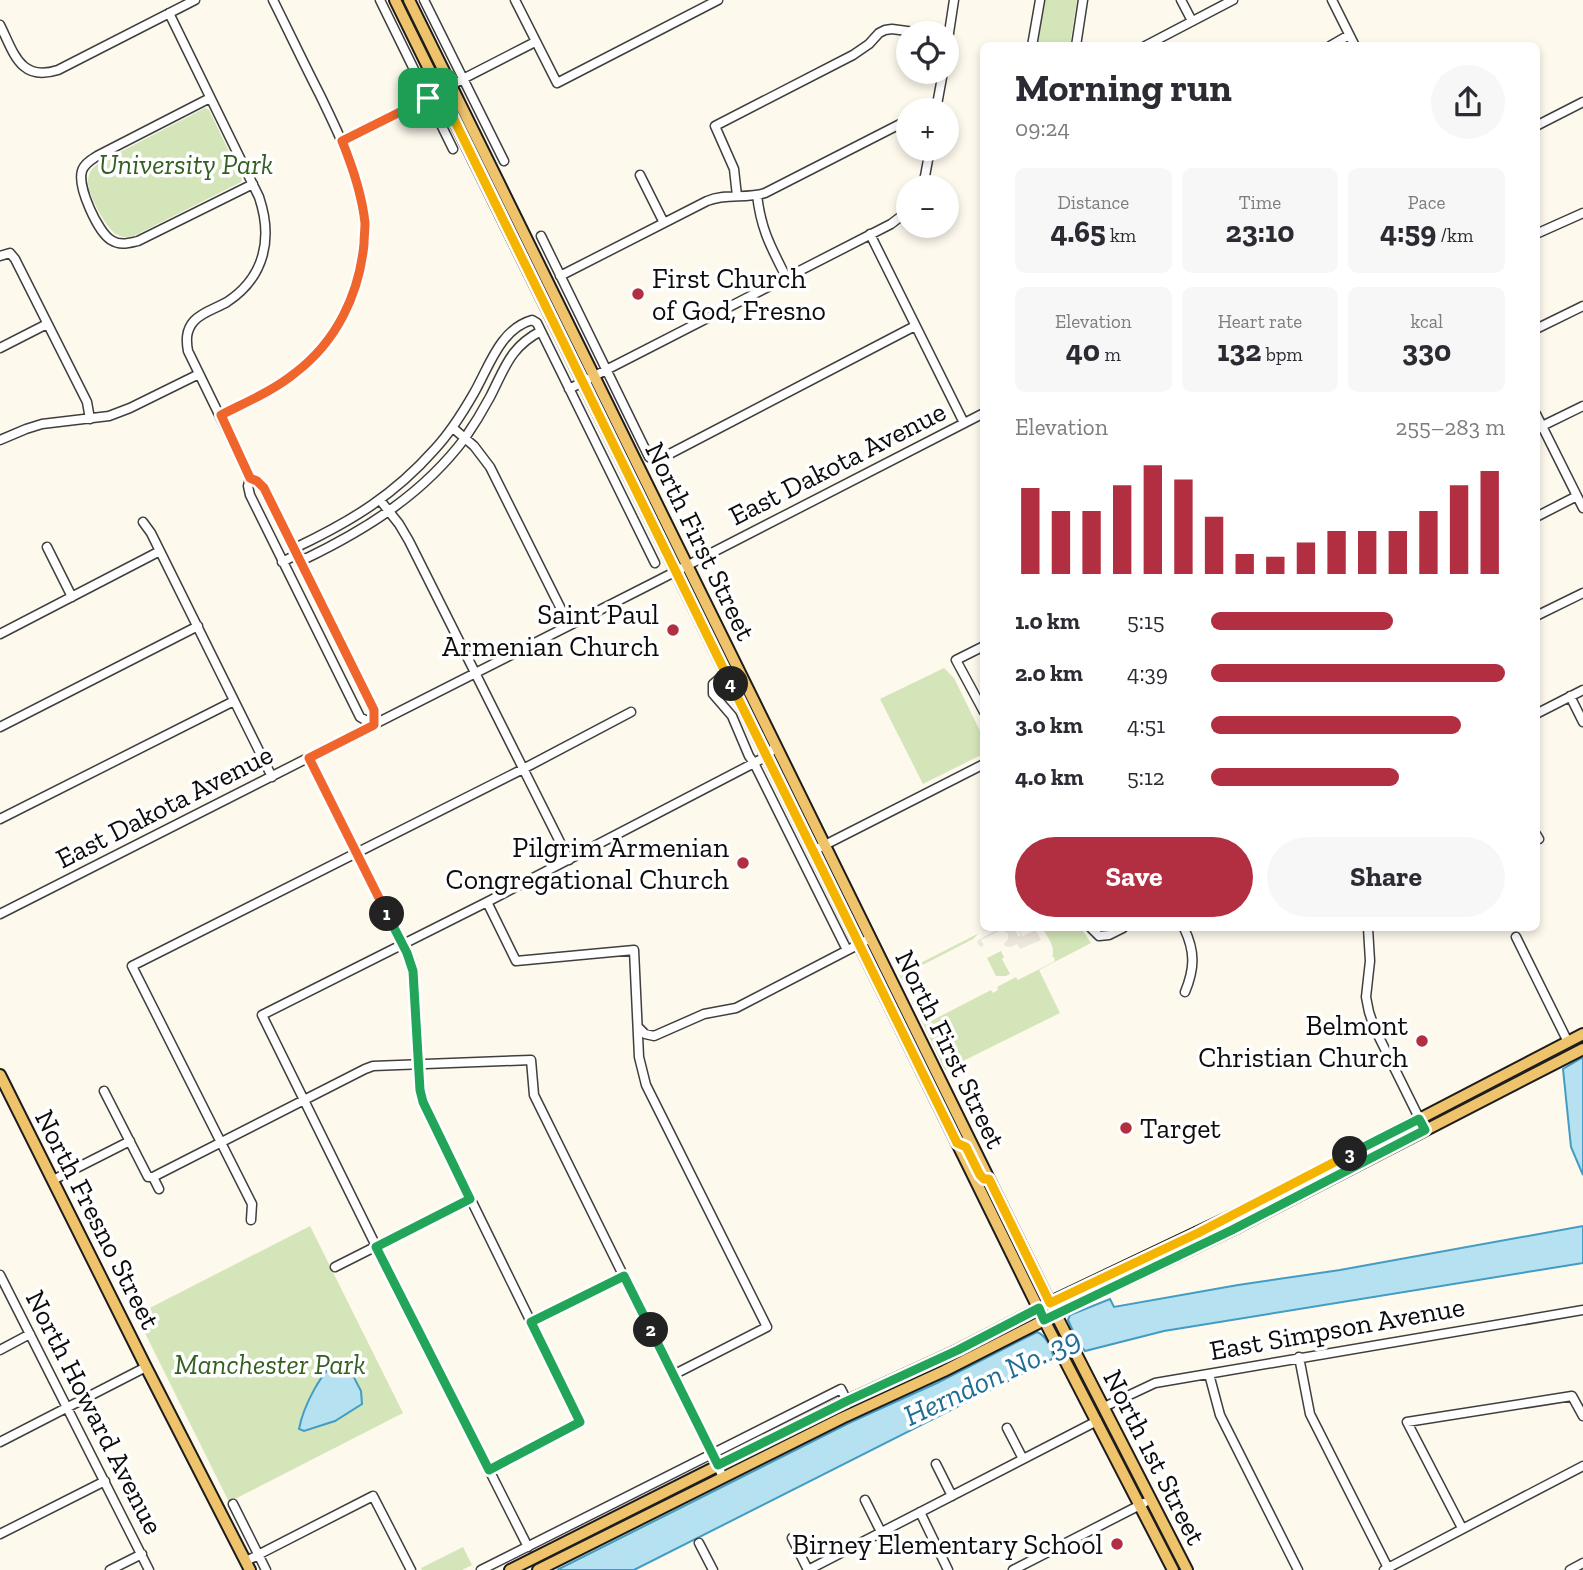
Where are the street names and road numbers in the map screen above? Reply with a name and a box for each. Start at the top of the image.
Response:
street label: East Dakota Avenue [723,395,951,532]
street label: North First Street [638,437,763,646]
street label: East Dakota Avenue [50,738,278,875]
street label: North First Street [888,945,1013,1154]
street label: North Fresno Street [28,1104,167,1335]
street label: North Howard Avenue [19,1285,170,1540]
street label: East Simpson Avenue [1207,1290,1467,1367]
street label: North 1st Street [1096,1364,1213,1551]

